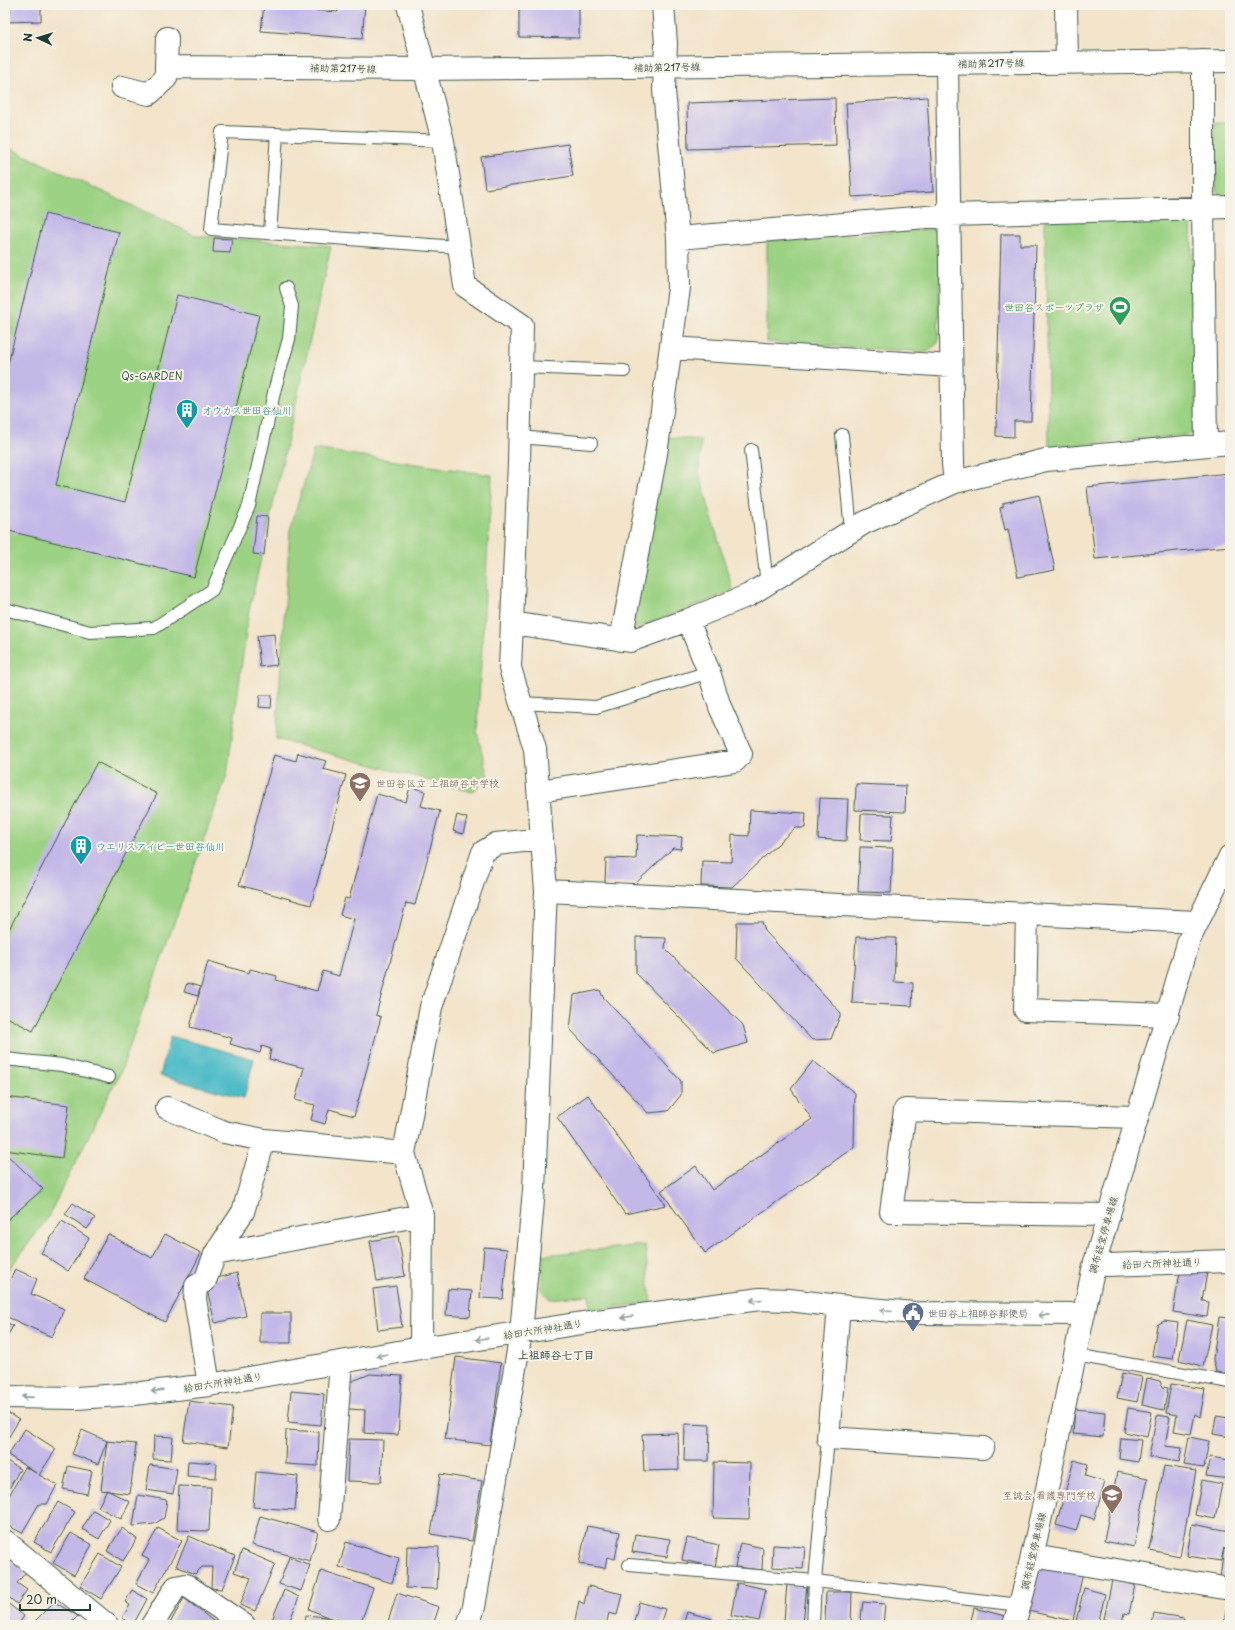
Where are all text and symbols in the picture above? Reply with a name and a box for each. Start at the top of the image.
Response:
north arrow [18,18,58,58]
text: N [19,32,36,42]
street label: 補助第217号線 [957,54,1025,71]
street label: 補助第217号線 [633,58,701,75]
street label: 補助第217号線 [309,59,377,76]
sports icon: 世田谷スポーツプラザ [1107,294,1133,327]
place label: 世田谷スポーツプラザ [1004,299,1104,314]
park label: Qs-GARDEN [121,368,183,383]
building icon: オウカス世田谷仙川 [174,397,200,430]
place label: オウカス世田谷仙川 [202,402,292,417]
school or university icon: 世田谷区立 上祖師谷中学校 [347,770,373,803]
place label: 世田谷区立 上祖師谷中学校 [376,775,499,790]
building icon: ウエリスアイビー世田谷仙川 [68,833,94,866]
place label: ウエリスアイビー世田谷仙川 [96,838,225,853]
street label: 調布経堂停車場線 [1084,1194,1121,1275]
street label: 給田六所神社通り [1122,1254,1202,1271]
one-way arrow [750,1296,763,1303]
public building icon: 世田谷上祖師谷郵便局 [900,1300,926,1333]
place label: 世田谷上祖師谷郵便局 [928,1305,1028,1320]
one-way arrow [880,1307,893,1314]
one-way arrow [1038,1311,1051,1319]
one-way arrow [621,1313,634,1321]
street label: 給田六所神社通り [502,1315,584,1342]
one-way arrow [476,1335,489,1343]
district label: 上祖師谷七丁目 [518,1346,595,1363]
one-way arrow [376,1351,389,1359]
street label: 給田六所神社通り [182,1368,264,1395]
one-way arrow [151,1387,164,1395]
one-way arrow [22,1393,35,1401]
school or university icon: 至誠会 看護専門学校 [1099,1482,1125,1515]
place label: 至誠会 看護専門学校 [1003,1487,1096,1502]
street label: 調布経堂停車場線 [1016,1510,1049,1592]
scale bar [20,1586,90,1612]
text: 20 m [26,1590,57,1608]

